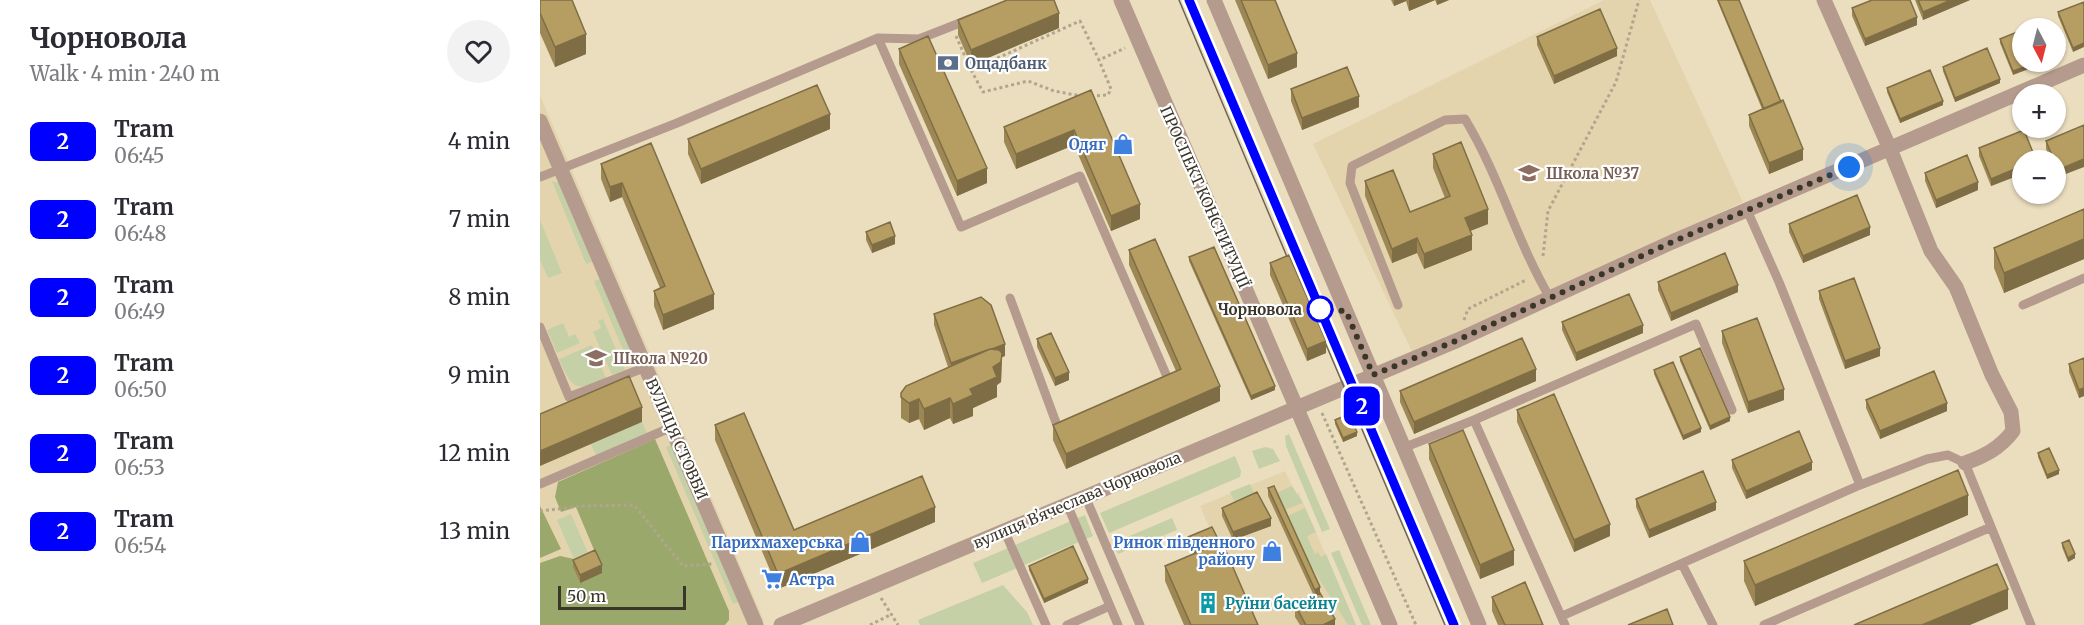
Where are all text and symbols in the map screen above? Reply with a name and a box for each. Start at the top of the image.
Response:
north arrow [2012,18,2066,72]
map controls [2012,18,2066,204]
text: Чорновола [30,20,187,56]
button: heart [447,20,510,83]
bank icon: Ощадбанк [936,51,960,75]
place label: Ощадбанк [965,54,1047,73]
text: Walk · 4 min · 240 m [30,61,220,86]
button: + [2012,84,2066,138]
street label: ПРОСПЕКТ КОНСТИТУЦІЇ [1156,103,1254,291]
text: Tram [114,115,174,143]
text: 4 min [448,127,510,155]
text: 2 [57,128,69,155]
shop icon: Одяг [1111,132,1135,156]
place label: Одяг [1069,135,1106,154]
text: 06:45 [114,143,165,168]
button: − [2012,150,2066,204]
your location [1834,152,1864,182]
school or university icon: Школа №37 [1517,161,1541,185]
place label: Школа №37 [1546,164,1639,183]
text: Tram [114,193,174,221]
text: 7 min [449,205,510,233]
text: 2 [57,206,69,233]
text: 06:48 [114,221,166,246]
text: Tram [114,271,174,299]
text: 8 min [448,283,510,311]
text: 2 [57,284,69,311]
marker: Чорновола [1307,296,1333,322]
text: 06:49 [114,299,165,324]
place label: Чорновола [1218,300,1303,319]
school or university icon: Школа №20 [584,346,608,370]
text: Tram [114,349,174,377]
place label: Школа №20 [613,349,708,368]
text: 9 min [448,361,510,389]
text: 2 [57,362,69,389]
street label: ВУЛИЦЯ СТОВБИ [642,375,712,503]
text: 06:50 [114,377,167,402]
line badge: 2 [1342,386,1382,426]
text: 2 [1356,393,1368,420]
text: Tram [114,427,174,455]
text: 12 min [439,439,510,467]
text: 2 [57,440,69,467]
street label: вулиця Вʼячеслава Чорновола [970,448,1184,552]
text: 06:53 [114,455,165,480]
text: Tram [114,505,174,533]
text: 13 min [439,517,510,545]
text: 2 [57,518,69,545]
shop icon: Парихмахерська [848,530,872,554]
text: 06:54 [114,533,166,558]
place label: Парихмахерська [711,533,844,552]
place label: Ринок південного району [1113,533,1255,569]
shop icon: Ринок південного району [1260,539,1284,563]
supermarket icon: Астра [760,567,784,591]
place label: Астра [788,570,835,589]
scale bar [558,583,686,610]
text: 50 m [567,586,606,606]
building icon: Руїни басейну [1196,591,1220,615]
place label: Руїни басейну [1225,594,1337,613]

